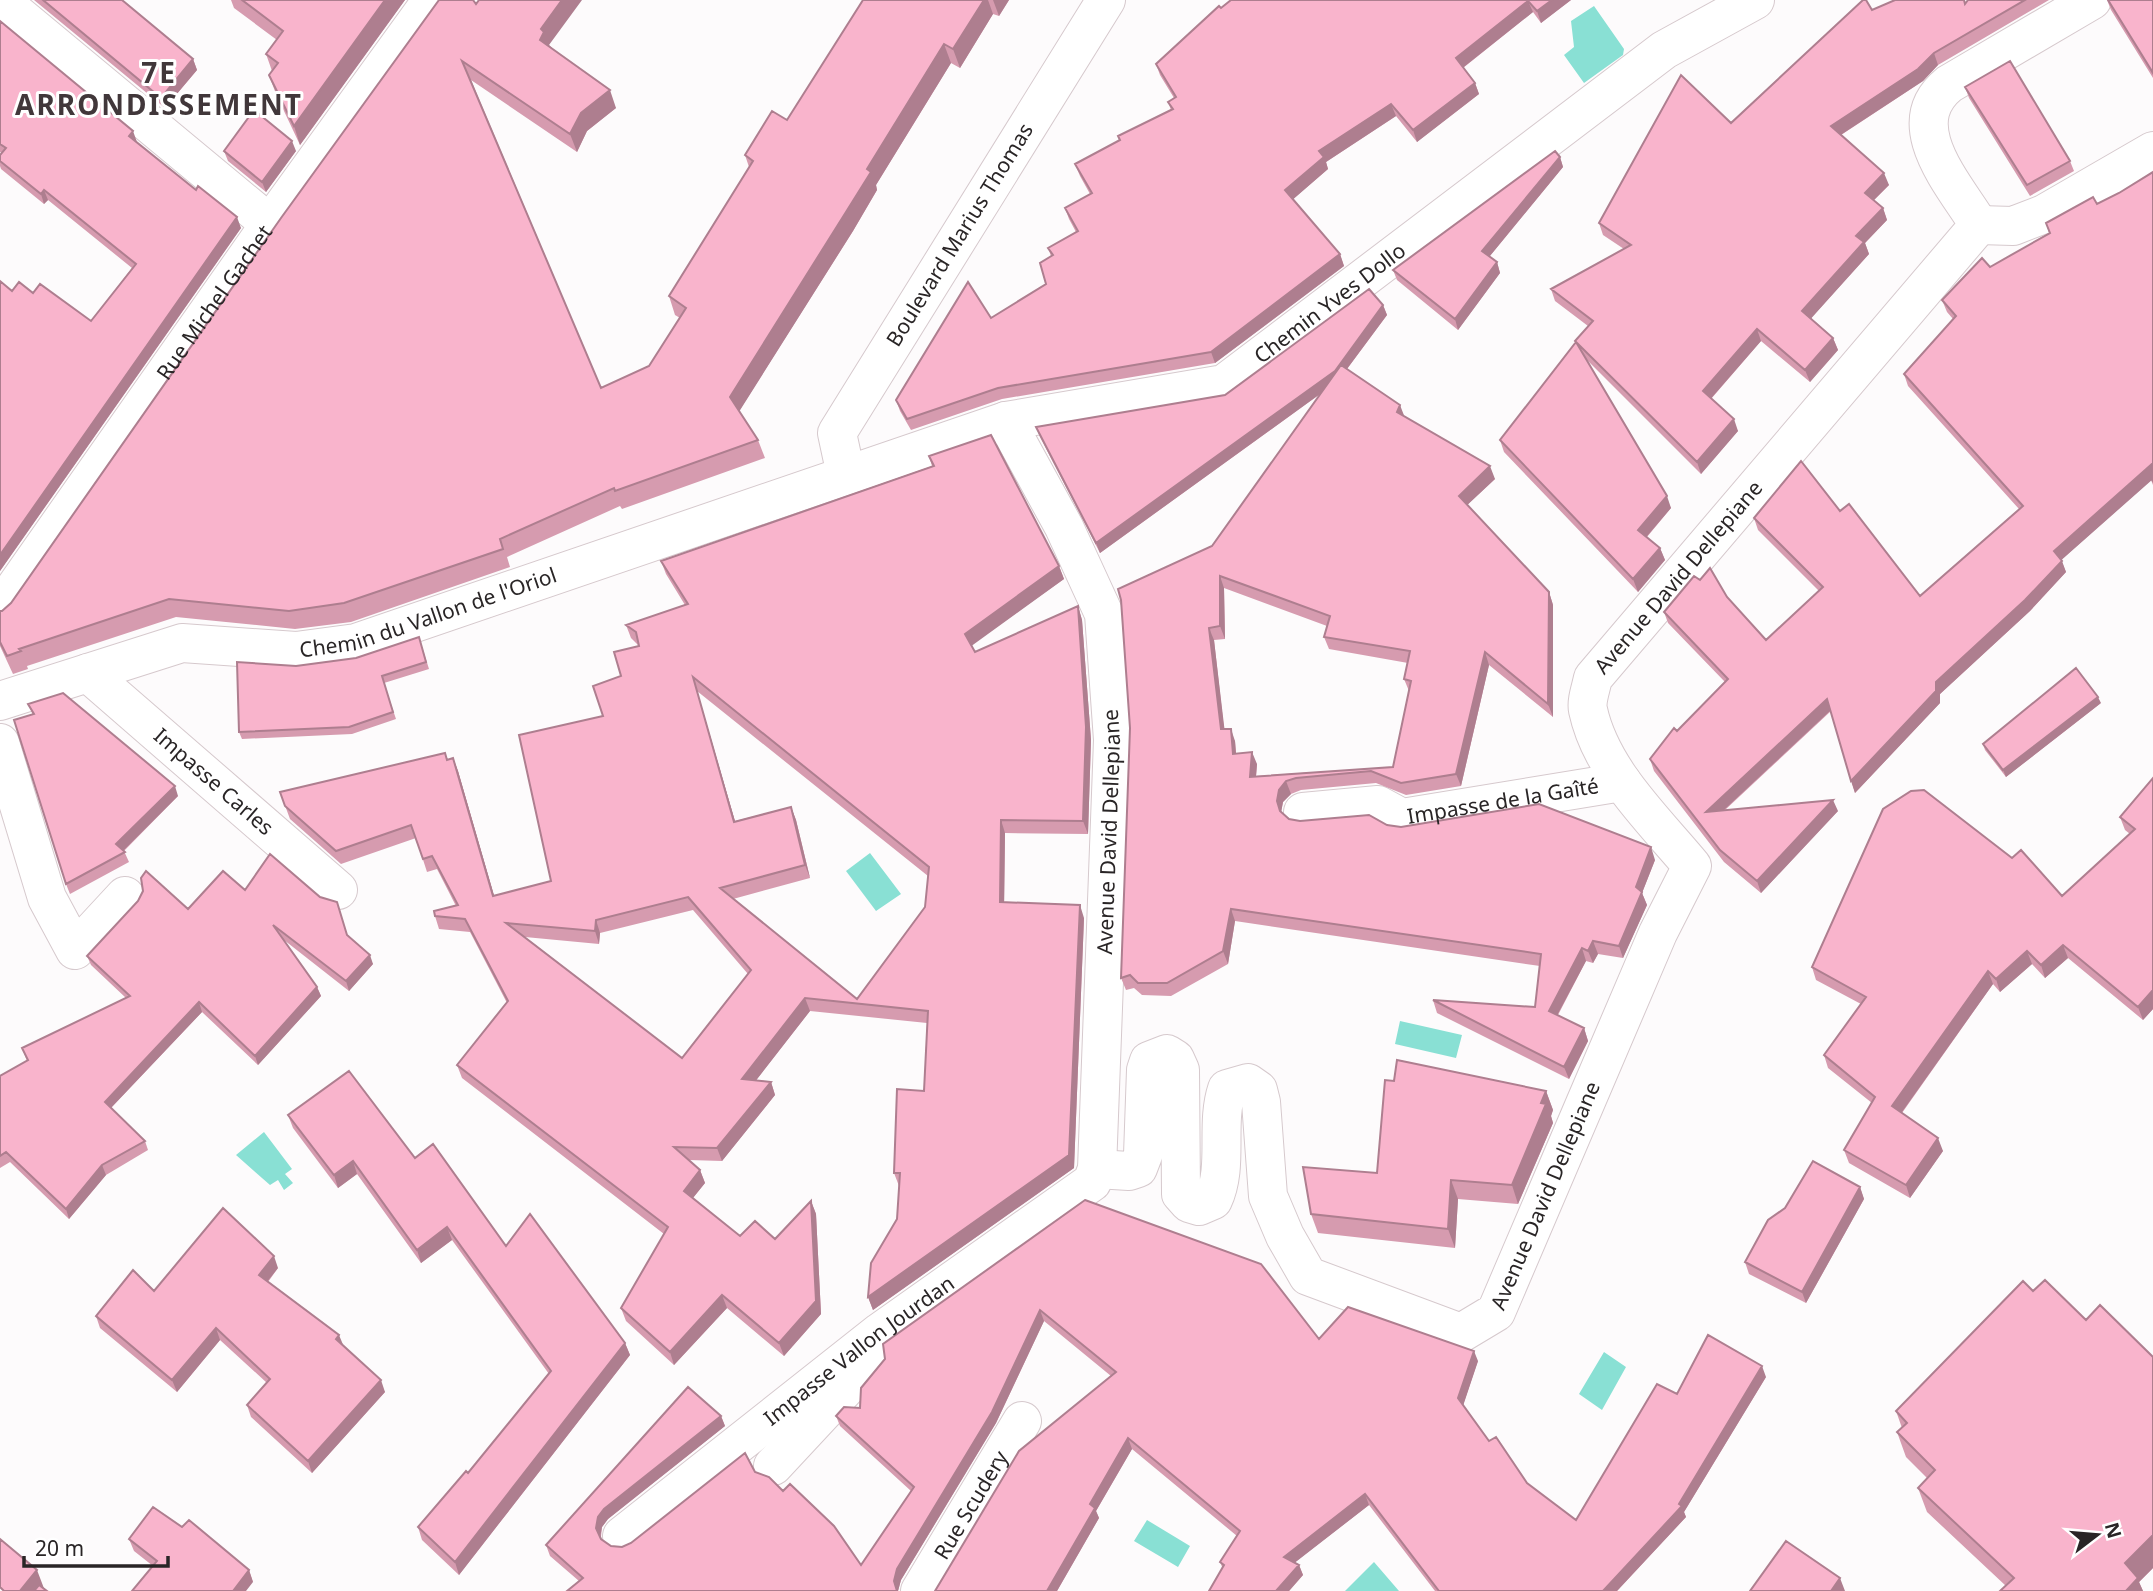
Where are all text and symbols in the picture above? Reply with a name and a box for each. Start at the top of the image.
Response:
district label: 7E ARRONDISSEMENT [15,53,303,123]
street label: Boulevard Marius Thomas [879,118,1039,351]
street label: Rue Michel Gachet [150,219,278,385]
street label: Chemin Yves Dollo [1248,236,1411,369]
street label: Avenue David Dellepiane [1588,474,1768,679]
street label: Chemin du Vallon de l'Oriol [298,561,560,663]
street label: Avenue David Dellepiane [1090,708,1126,955]
street label: Impasse Carles [148,721,280,841]
street label: Impasse de la Gaîté [1405,771,1601,830]
street label: Avenue David Dellepiane [1484,1077,1606,1314]
street label: Impasse Vallon Jourdan [758,1269,960,1432]
street label: Rue Scudery [927,1445,1014,1564]
north arrow [2062,1500,2132,1570]
text: N [2099,1519,2128,1541]
scale bar [24,1524,168,1568]
text: 20 m [35,1534,84,1562]

